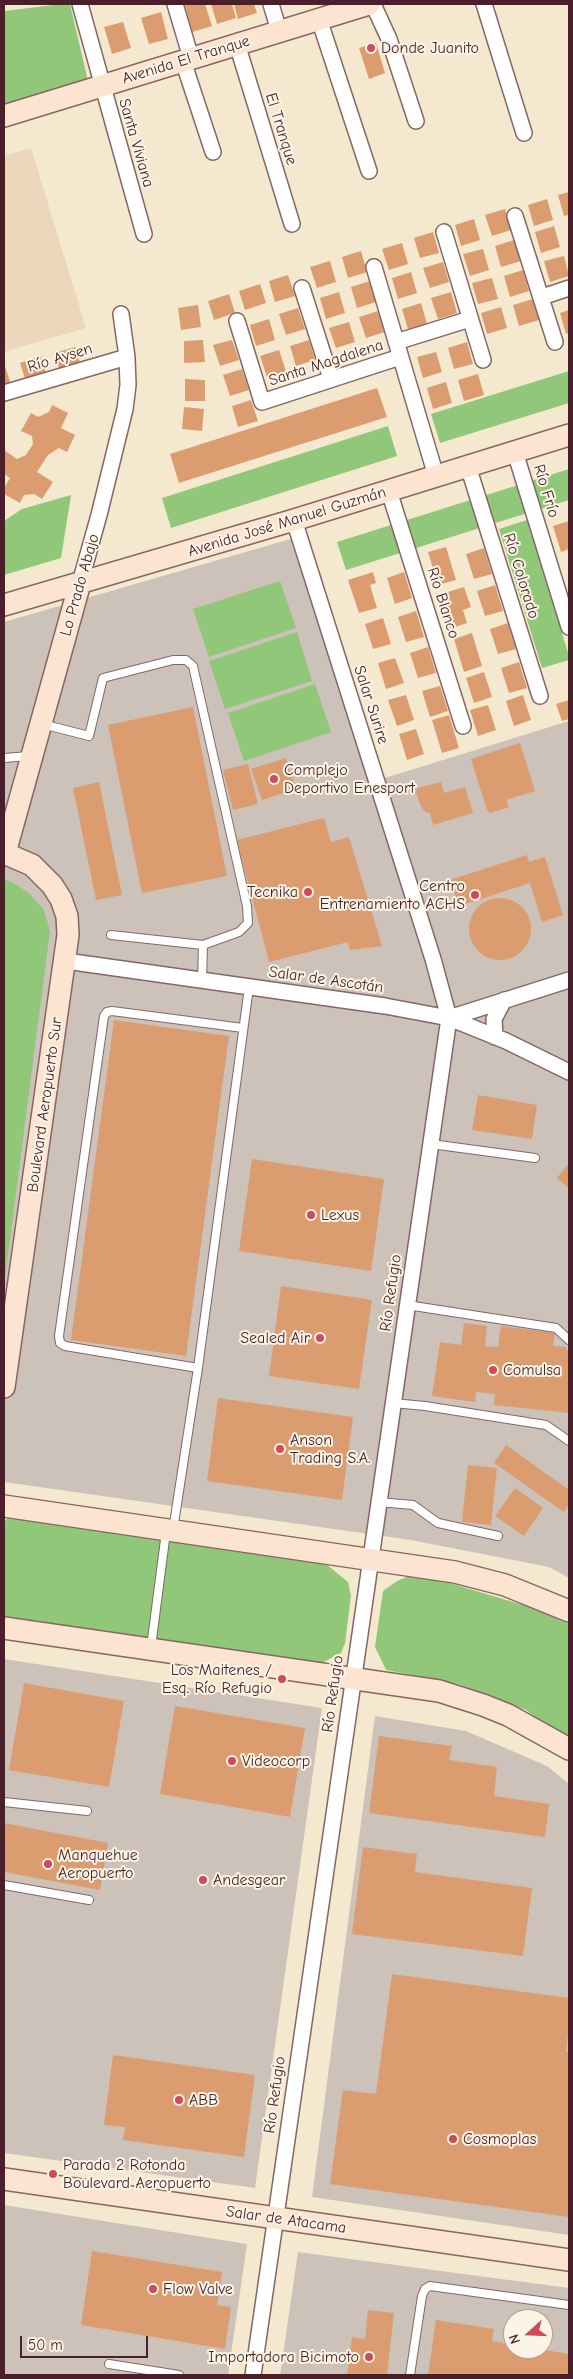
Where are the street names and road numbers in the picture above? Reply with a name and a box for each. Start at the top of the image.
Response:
street label: Avenida El Tranque [120,31,252,89]
street label: El Tranque [261,91,301,167]
street label: Santa Viviana [114,96,158,190]
street label: Santa Magdalena [266,335,386,391]
street label: Río Aysen [25,339,95,377]
street label: Río Frío [529,462,563,520]
street label: Avenida José Manuel Guzmán [186,483,388,561]
street label: Río Colorado [499,531,543,621]
street label: Lo Prado Abajo [56,532,104,638]
street label: Río Blanco [422,565,464,641]
street label: Salar Surire [349,663,393,747]
street label: Salar de Ascotán [267,962,385,998]
street label: Boulevard Aeropuerto Sur [23,1016,67,1194]
street label: Río Refugio [376,1253,406,1333]
street label: Río Refugio [318,1654,348,1734]
street label: Río Refugio [260,2055,290,2135]
street label: Salar de Atacama [225,2202,347,2238]

